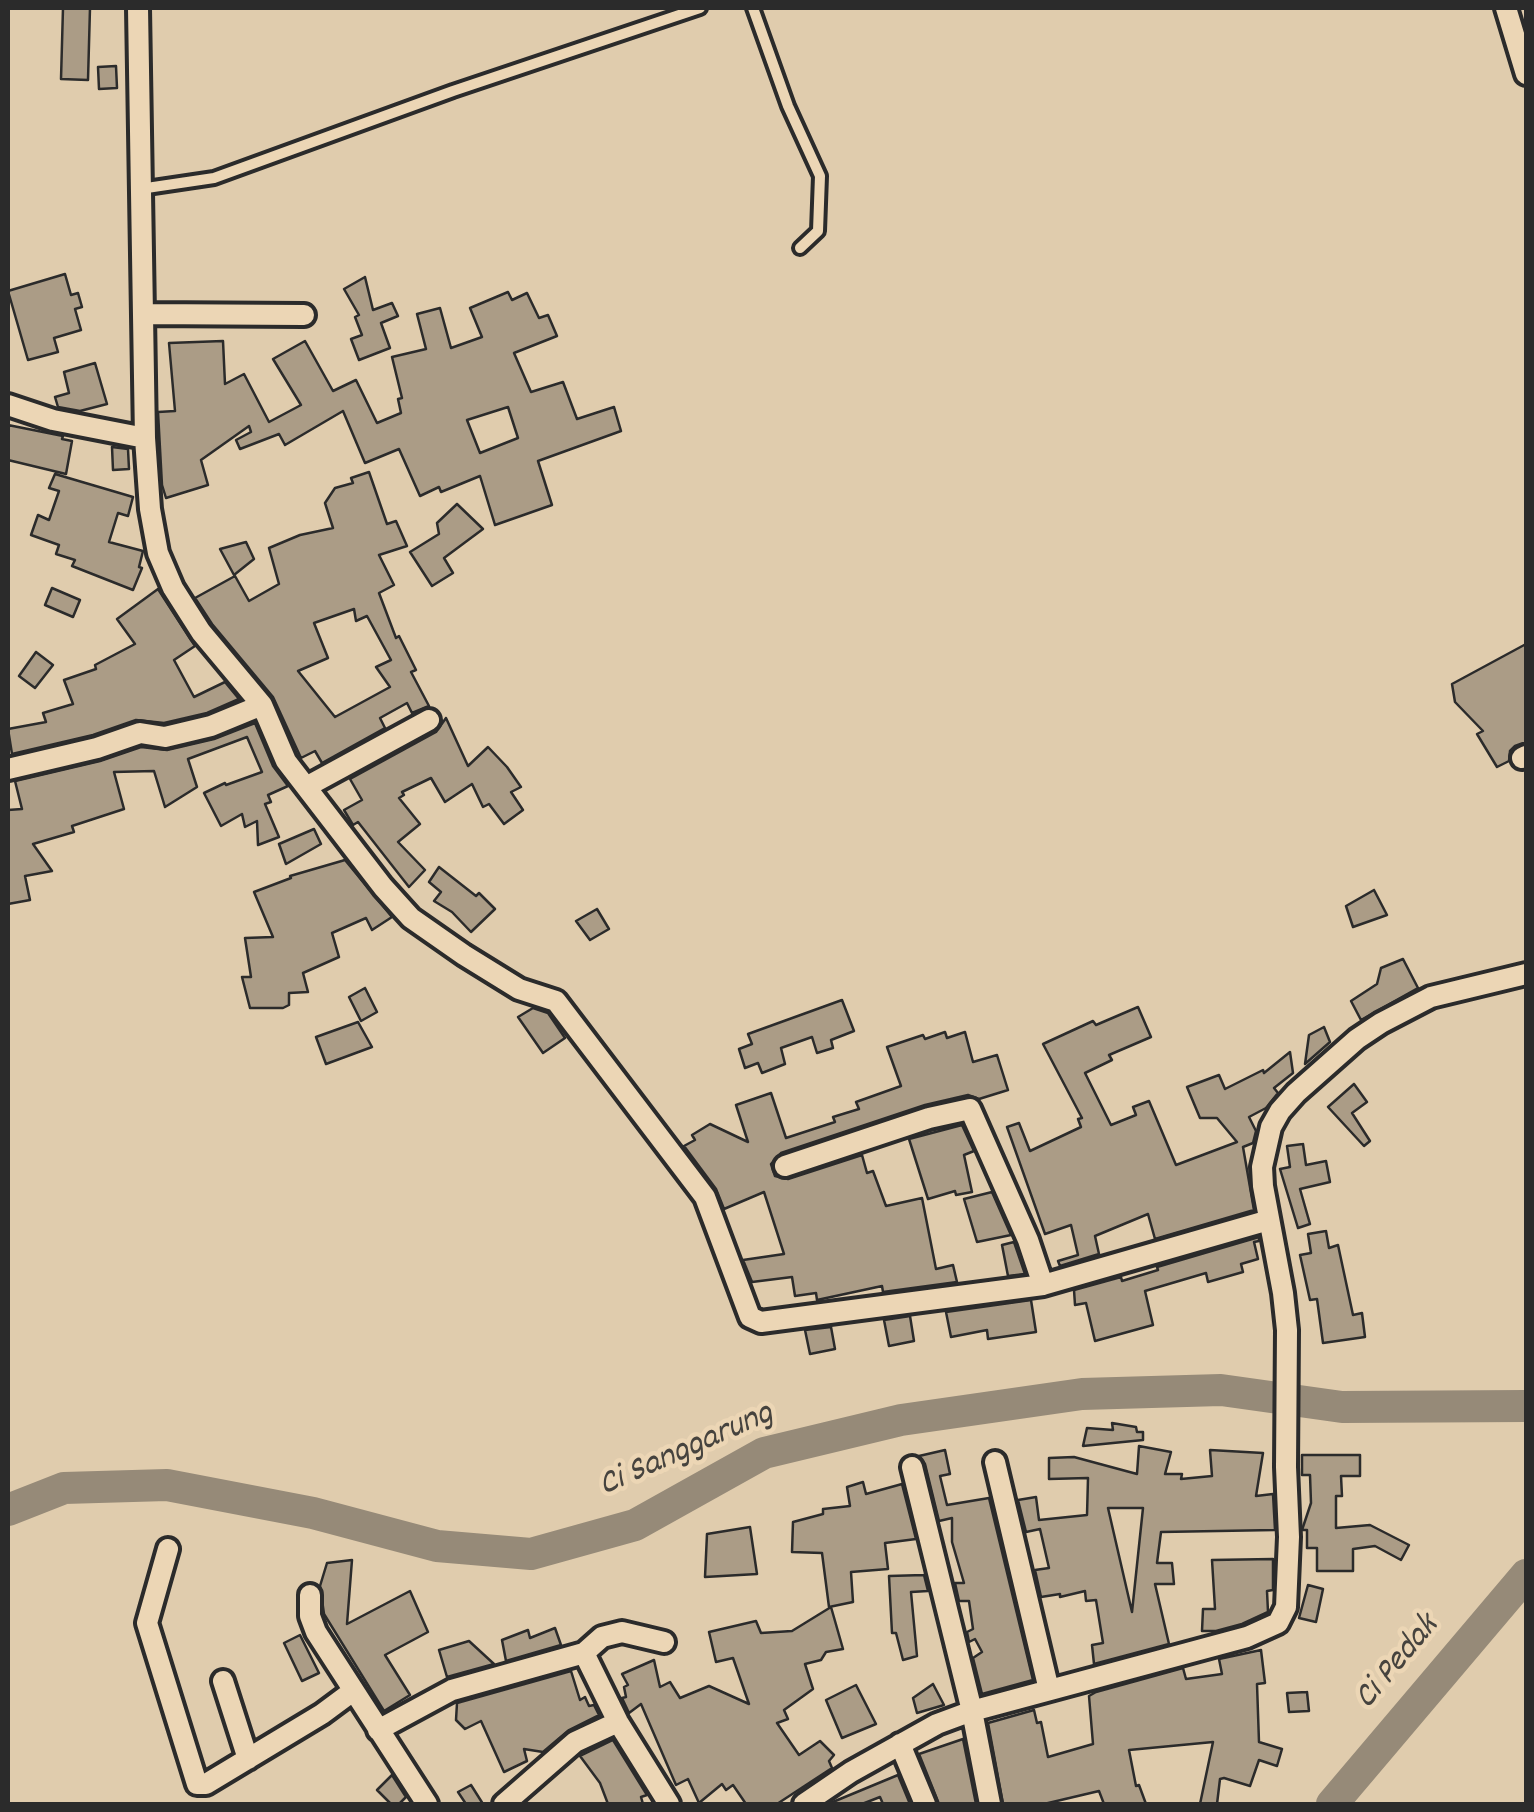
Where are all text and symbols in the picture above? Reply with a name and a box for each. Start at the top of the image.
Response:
water label: Ci Sanggarung [593,1395,781,1509]
water label: Ci Pedak [1348,1608,1450,1720]

